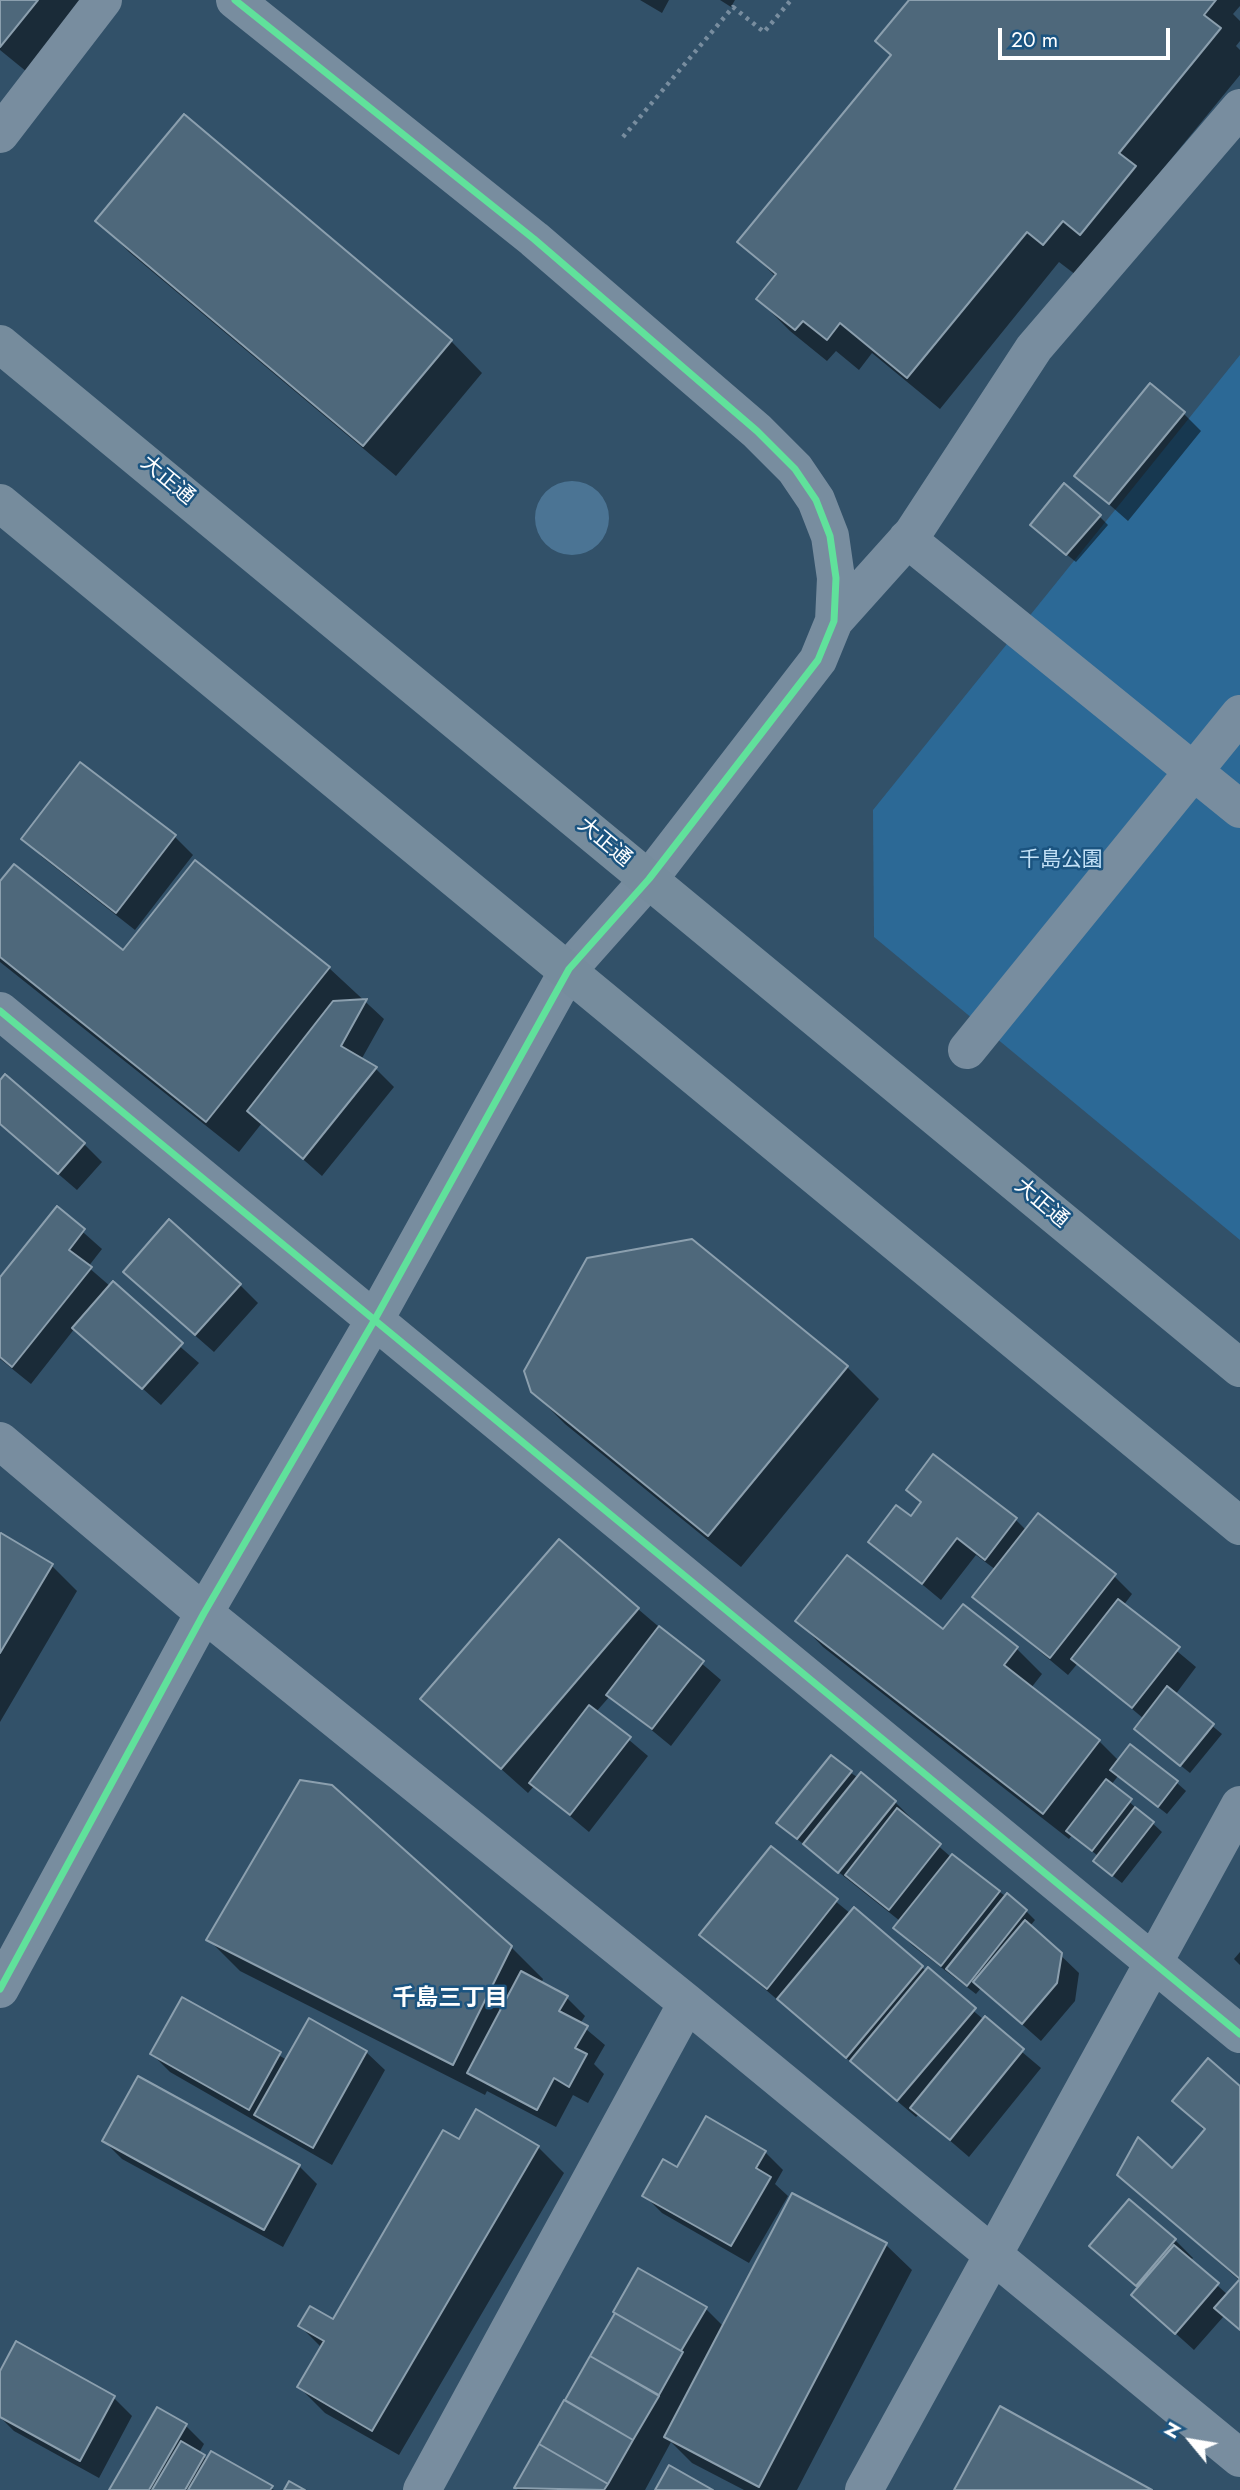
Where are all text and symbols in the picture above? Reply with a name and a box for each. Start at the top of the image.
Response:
scale bar [1002,14,1174,58]
text: 20 m [1011,25,1058,55]
street label: 大正通 [135,451,199,511]
street label: 大正通 [572,813,636,873]
park label: 千島公園 [1019,848,1103,874]
street label: 大正通 [1009,1174,1073,1234]
district label: 千島三丁目 [393,1985,507,2013]
north arrow [1156,2406,1226,2476]
text: N [1157,2417,1188,2444]

